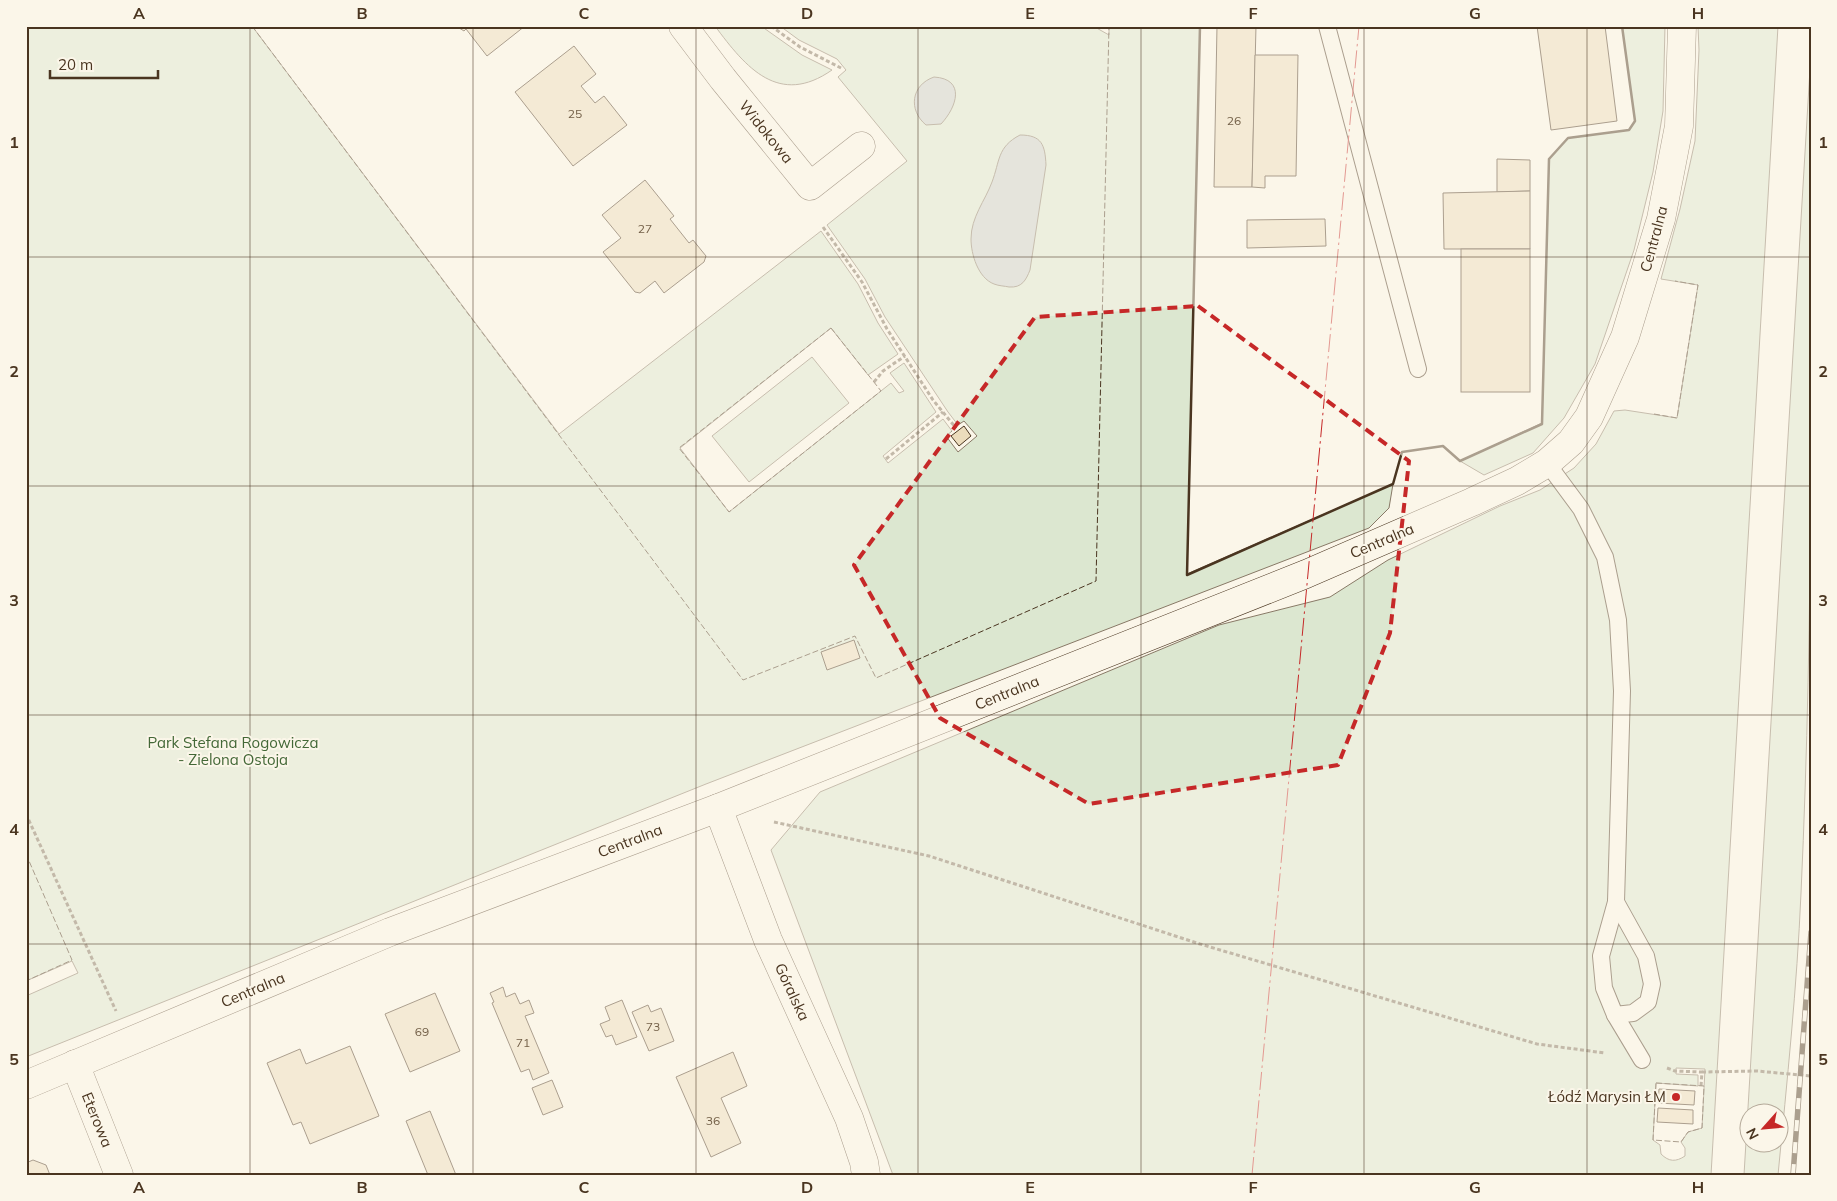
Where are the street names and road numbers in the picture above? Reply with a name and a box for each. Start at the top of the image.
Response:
street label: Widokowa [735,96,798,167]
street label: Centralna [1636,204,1671,274]
street label: Centralna [1347,519,1417,563]
street label: Centralna [972,671,1042,714]
street label: Centralna [595,820,665,862]
street label: Góralska [771,960,814,1024]
street label: Centralna [218,968,288,1012]
street label: Eterowa [78,1089,117,1150]

